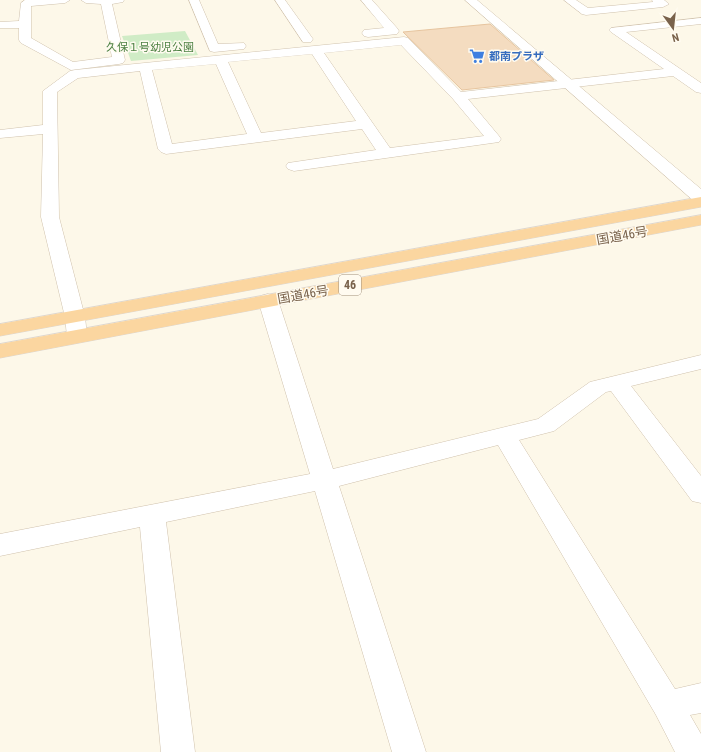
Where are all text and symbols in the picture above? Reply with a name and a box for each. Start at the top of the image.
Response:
north arrow [653,8,693,48]
text: N [670,30,680,44]
park label: 久保１号幼児公園 [106,41,194,54]
supermarket icon: 都南プラザ [468,47,486,65]
place label: 都南プラザ [489,50,544,63]
street label: 国道46号 [595,224,649,247]
road number: 46 [339,275,361,295]
street label: 国道46号 [276,283,330,306]

